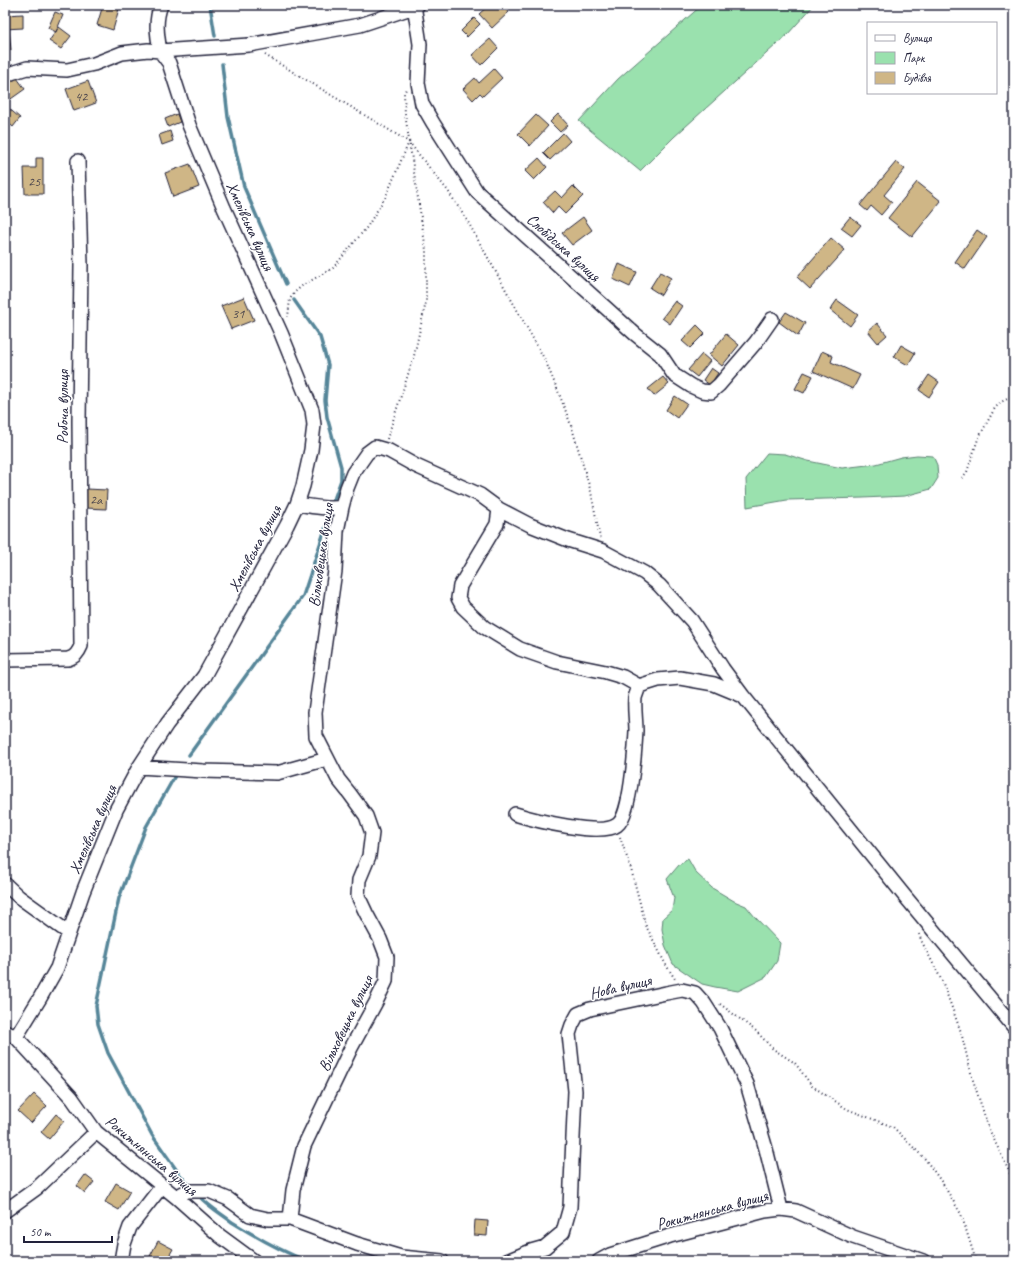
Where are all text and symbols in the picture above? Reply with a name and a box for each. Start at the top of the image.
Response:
legend [867,22,997,94]
text: Вулиця [903,30,932,46]
text: Парк [903,50,926,66]
text: Будівля [903,70,932,86]
house number: 42 [75,88,89,105]
house number: 25 [28,173,41,190]
street label: Хмелівська вулиця [222,179,279,275]
street label: Слобідська вулиця [522,209,605,287]
house number: 31 [232,305,245,322]
street label: Робоча вулиця [53,368,73,444]
house number: 2а [90,491,103,508]
street label: Хмелівська вулиця [224,501,287,595]
street label: Вільховецька вулиця [304,501,338,608]
street label: Хмелівська вулиця [64,781,122,877]
street label: Нова вулиця [588,970,654,1004]
street label: Вільховецька вулиця [314,971,378,1075]
street label: Рокитнянська вулиця [101,1111,203,1201]
street label: Рокитнянська вулиця [654,1185,771,1234]
scale bar [24,1218,112,1244]
text: 50 m [30,1224,52,1240]

